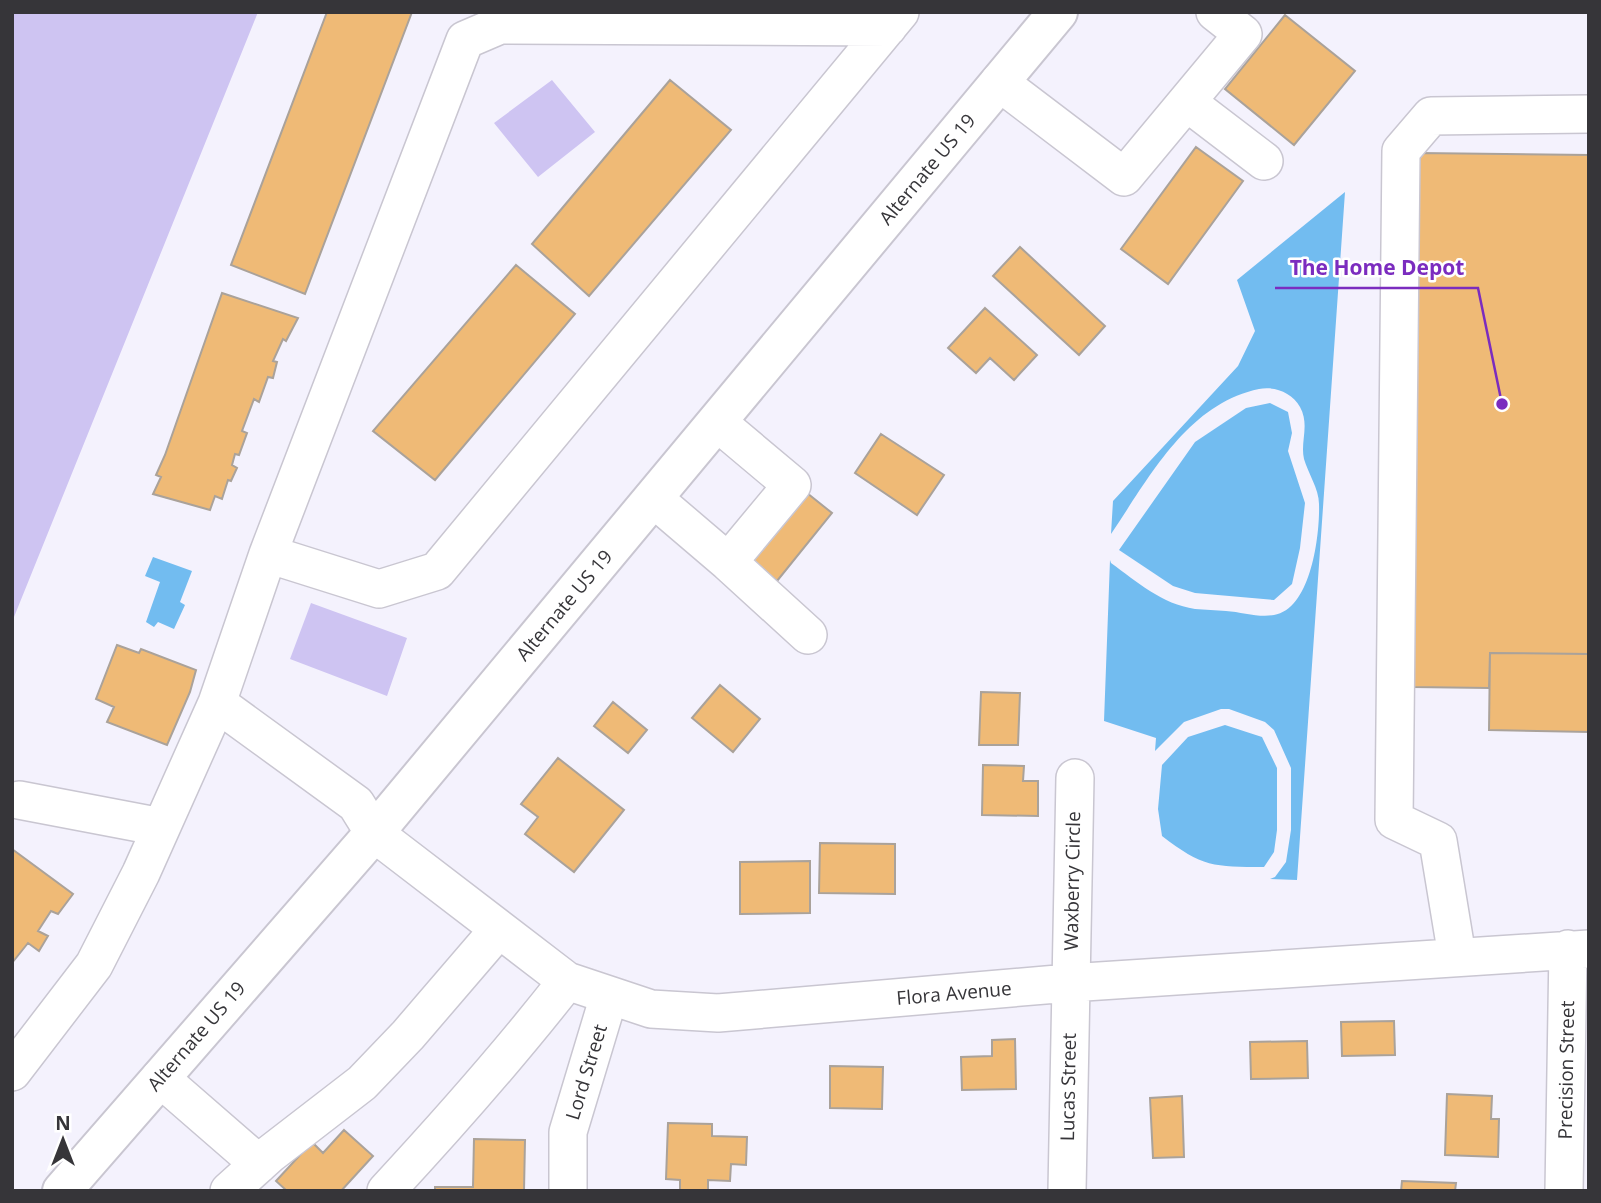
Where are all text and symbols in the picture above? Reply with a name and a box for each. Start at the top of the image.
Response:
street label: Alternate US 19 [873,108,981,230]
callout: The Home Depot [1275,246,1478,288]
text: The Home Depot [1290,253,1464,281]
street label: Alternate US 19 [510,544,618,666]
street label: Waxberry Circle [1058,811,1086,951]
street label: Flora Avenue [895,975,1013,1011]
street label: Alternate US 19 [141,976,251,1096]
street label: Precision Street [1552,1000,1580,1140]
street label: Lord Street [559,1021,613,1123]
street label: Lucas Street [1054,1032,1082,1141]
north arrow [28,1105,98,1175]
text: N [55,1110,71,1136]

